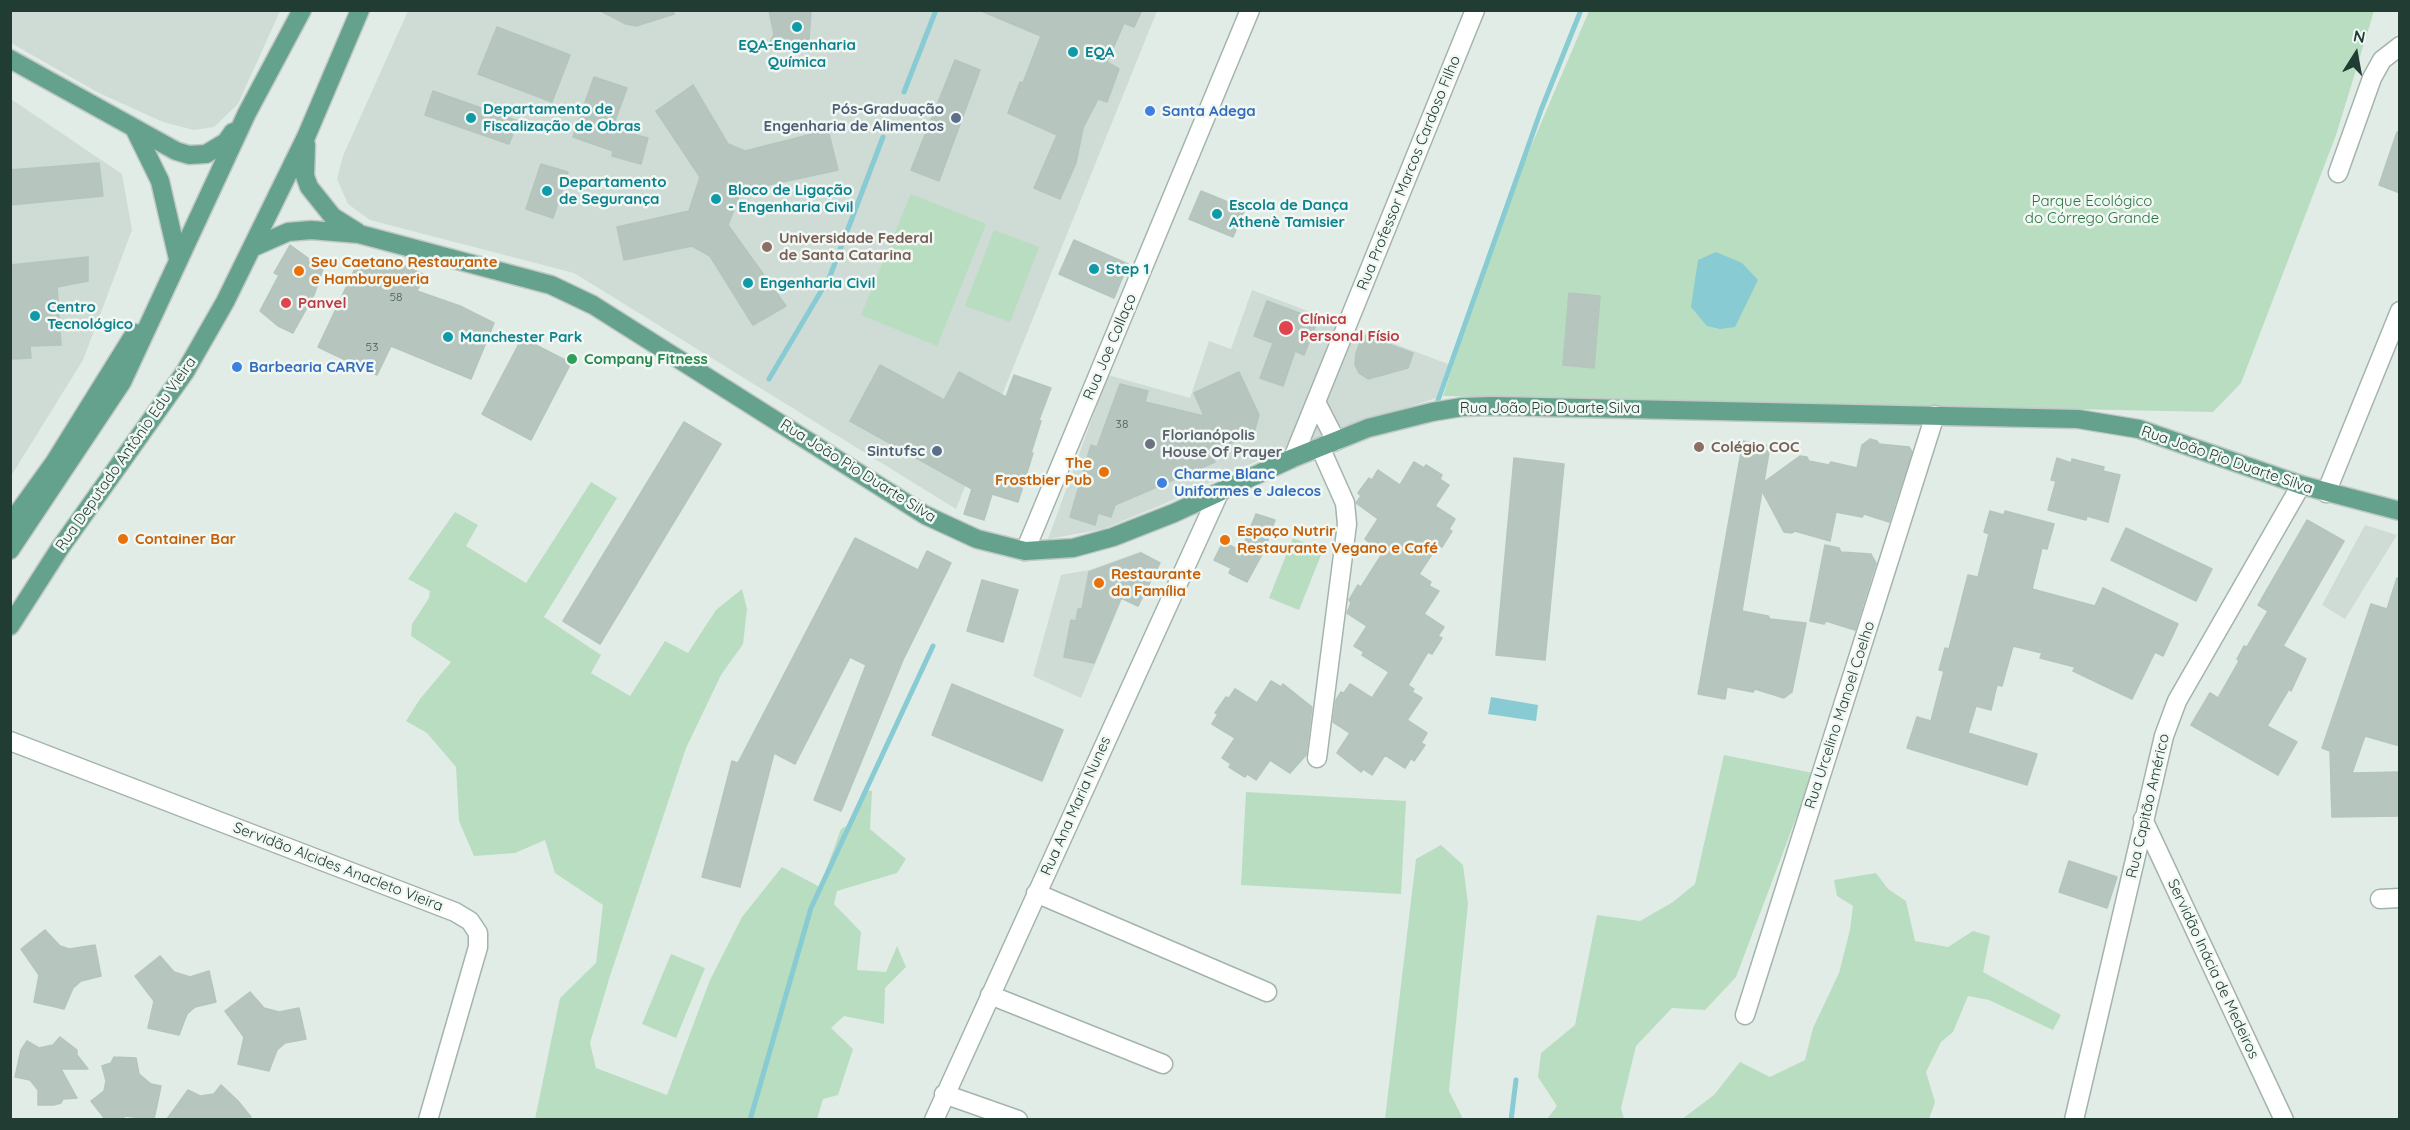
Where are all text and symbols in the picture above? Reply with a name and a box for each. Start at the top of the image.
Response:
marker: EQA-Engenharia Química [790,20,804,34]
north arrow [2326,24,2386,84]
text: N [2352,25,2367,47]
place label: EQA-Engenharia Química [738,36,856,71]
place label: EQA [1085,43,1114,61]
marker: EQA [1066,45,1080,59]
street label: Rua Professor Marcos Cardoso Filho [1354,53,1464,293]
place label: Departamento de Fiscalização de Obras [483,100,641,135]
place label: Pós-Graduação Engenharia de Alimentos [764,100,944,135]
place label: Santa Adega [1162,102,1256,120]
marker: Santa Adega [1143,104,1157,118]
marker: Departamento de Fiscalização de Obras [464,111,478,125]
marker: Pós-Graduação Engenharia de Alimentos [949,111,963,125]
place label: Departamento de Segurança [559,173,667,208]
place label: Bloco de Ligação - Engenharia Civil [728,181,854,216]
marker: Departamento de Segurança [540,184,554,198]
marker: Bloco de Ligação - Engenharia Civil [709,192,723,206]
park label: Parque Ecológico do Córrego Grande [2025,192,2159,227]
place label: Escola de Dança Athenè Tamisier [1229,196,1348,231]
marker: Escola de Dança Athenè Tamisier [1210,207,1224,221]
place label: Universidade Federal de Santa Catarina [779,229,933,264]
marker: Universidade Federal de Santa Catarina [760,240,774,254]
place label: Seu Caetano Restaurante e Hamburgueria [311,253,498,288]
place label: Step 1 [1106,260,1149,278]
marker: Step 1 [1087,262,1101,276]
marker: Seu Caetano Restaurante e Hamburgueria [292,264,306,278]
place label: Engenharia Civil [760,274,875,292]
marker: Engenharia Civil [741,276,755,290]
house number: 58 [389,290,403,304]
street label: Rua Joe Collaço [1080,291,1140,403]
place label: Panvel [298,294,347,312]
marker: Panvel [279,296,293,310]
place label: Centro Tecnológico [47,298,133,333]
marker: Centro Tecnológico [28,309,42,323]
place label: Clínica Personal Físio [1300,310,1400,345]
marker: Clínica Personal Físio [1277,319,1295,337]
place label: Manchester Park [460,328,582,346]
marker: Manchester Park [441,330,455,344]
house number: 53 [366,340,378,354]
place label: Company Fitness [584,350,708,368]
marker: Company Fitness [565,352,579,366]
street label: Rua Deputado Antônio Edu Vieira [52,354,200,554]
place label: Barbearia CARVE [249,358,374,376]
marker: Barbearia CARVE [230,360,244,374]
street label: Rua João Pio Duarte Silva [1460,399,1640,417]
street label: Rua João Pio Duarte Silva [777,416,939,526]
house number: 38 [1116,417,1128,431]
street label: Rua João Pio Duarte Silva [2139,422,2315,498]
place label: Florianópolis House Of Prayer [1162,426,1282,461]
marker: Florianópolis House Of Prayer [1143,437,1157,451]
place label: Colégio COC [1711,438,1799,456]
marker: Colégio COC [1692,440,1706,454]
place label: Sintufsc [867,442,925,460]
marker: Sintufsc [930,444,944,458]
place label: The Frostbier Pub [995,454,1092,489]
marker: The Frostbier Pub [1097,465,1111,479]
place label: Charme Blanc Uniformes e Jalecos [1174,465,1321,500]
marker: Charme Blanc Uniformes e Jalecos [1155,476,1169,490]
place label: Espaço Nutrir Restaurante Vegano e Café [1237,522,1438,557]
place label: Container Bar [135,530,236,548]
marker: Container Bar [116,532,130,546]
marker: Espaço Nutrir Restaurante Vegano e Café [1218,533,1232,547]
place label: Restaurante da Família [1111,565,1201,600]
marker: Restaurante da Família [1092,576,1106,590]
street label: Rua Urcelino Manoel Coelho [1801,619,1879,811]
street label: Rua Capitão Américo [2123,732,2173,880]
street label: Rua Ana Maria Nunes [1037,734,1115,878]
street label: Servidão Alcides Anacleto Vieira [231,819,445,915]
street label: Servidão Inácia de Medeiros [2163,876,2263,1062]

